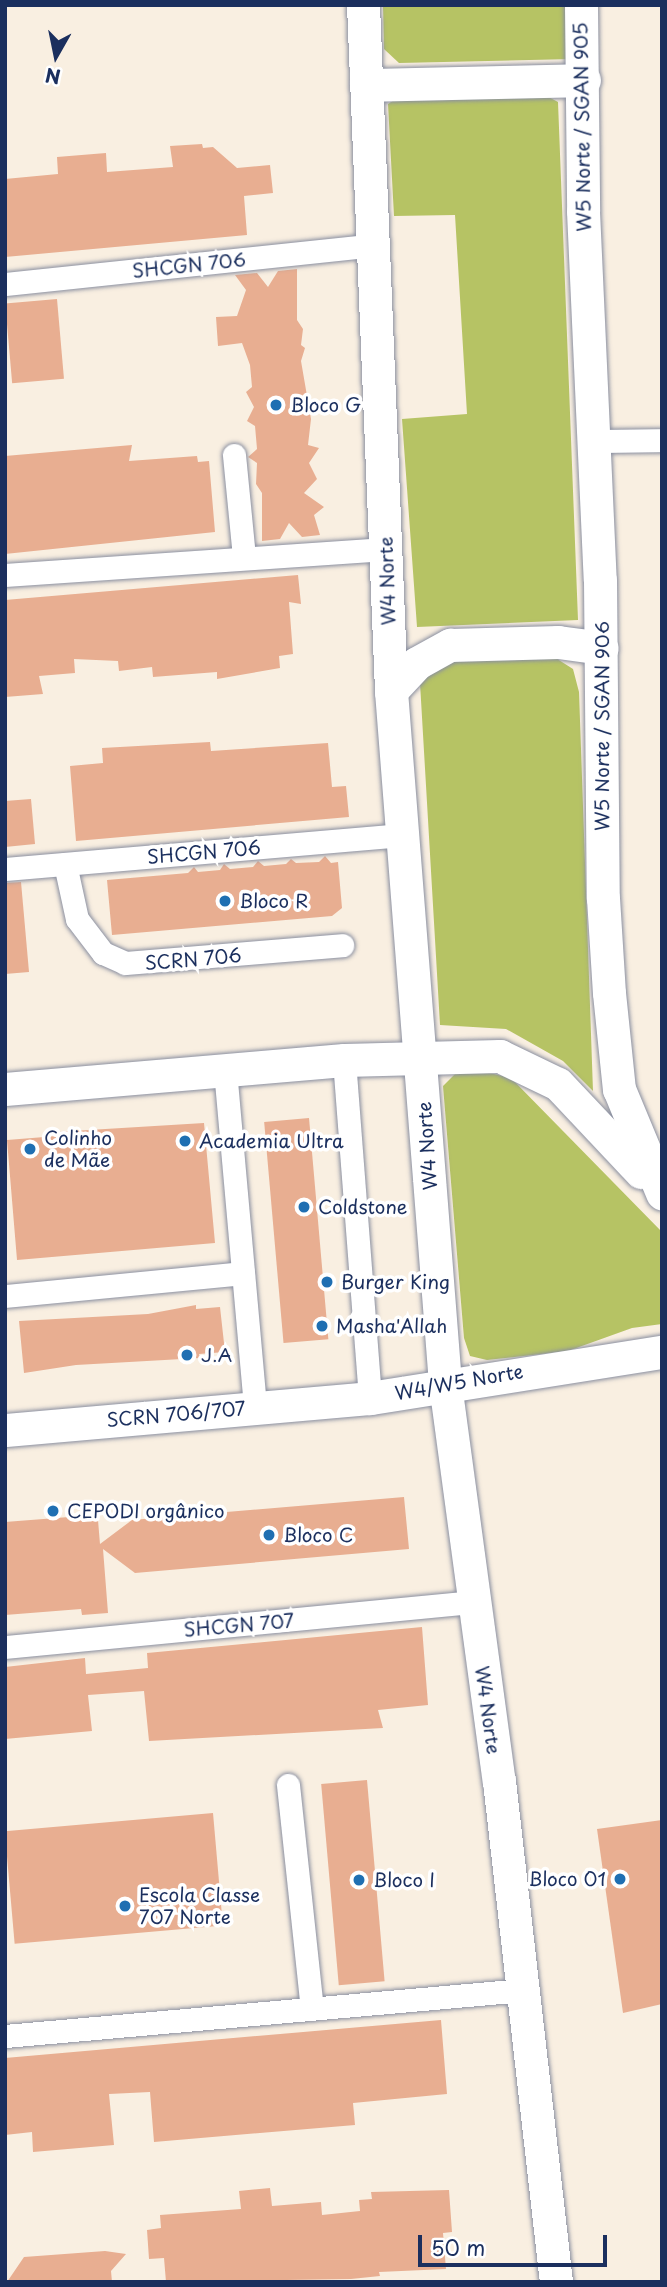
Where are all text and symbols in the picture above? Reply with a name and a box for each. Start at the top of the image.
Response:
north arrow [21,21,91,91]
street label: W5 Norte / SGAN 905 [569,21,595,233]
text: N [43,62,62,92]
street label: SHCGN 706 [130,248,248,282]
place label: Bloco G [290,394,362,416]
marker: Bloco G [268,397,284,413]
street label: W4 Norte [374,536,400,626]
street label: W5 Norte / SGAN 906 [591,620,613,832]
street label: SHCGN 706 [145,836,263,868]
place label: Bloco R [239,890,309,912]
marker: Bloco R [217,893,233,909]
street label: SCRN 706 [143,943,243,975]
street label: W4 Norte [412,1100,442,1192]
place label: Colinho de Mãe [44,1127,112,1171]
place label: Academia Ultra [199,1130,344,1152]
marker: Academia Ultra [177,1133,193,1149]
marker: Colinho de Mãe [22,1141,38,1157]
place label: Coldstone [318,1196,407,1218]
marker: Coldstone [296,1199,312,1215]
place label: Burger King [341,1271,449,1293]
marker: Burger King [319,1274,335,1290]
place label: Masha'Allah [336,1315,447,1337]
marker: Masha'Allah [314,1318,330,1334]
place label: J.A [201,1344,232,1366]
marker: J.A [179,1347,195,1363]
street label: W4/W5 Norte [393,1360,525,1404]
street label: SCRN 706/707 [105,1396,247,1432]
place label: CEPODI orgânico [67,1500,226,1522]
marker: CEPODI orgânico [45,1503,61,1519]
place label: Bloco C [283,1524,354,1546]
marker: Bloco C [261,1527,277,1543]
street label: SHCGN 707 [182,1609,296,1641]
street label: W4 Norte [470,1664,506,1756]
place label: Bloco 01 [527,1868,606,1890]
place label: Bloco I [373,1869,435,1891]
marker: Bloco 01 [612,1871,628,1887]
marker: Bloco I [351,1872,367,1888]
place label: Escola Classe 707 Norte [139,1884,261,1928]
marker: Escola Classe 707 Norte [117,1898,133,1914]
scale bar [422,2220,611,2264]
text: 50 m [431,2231,485,2263]

